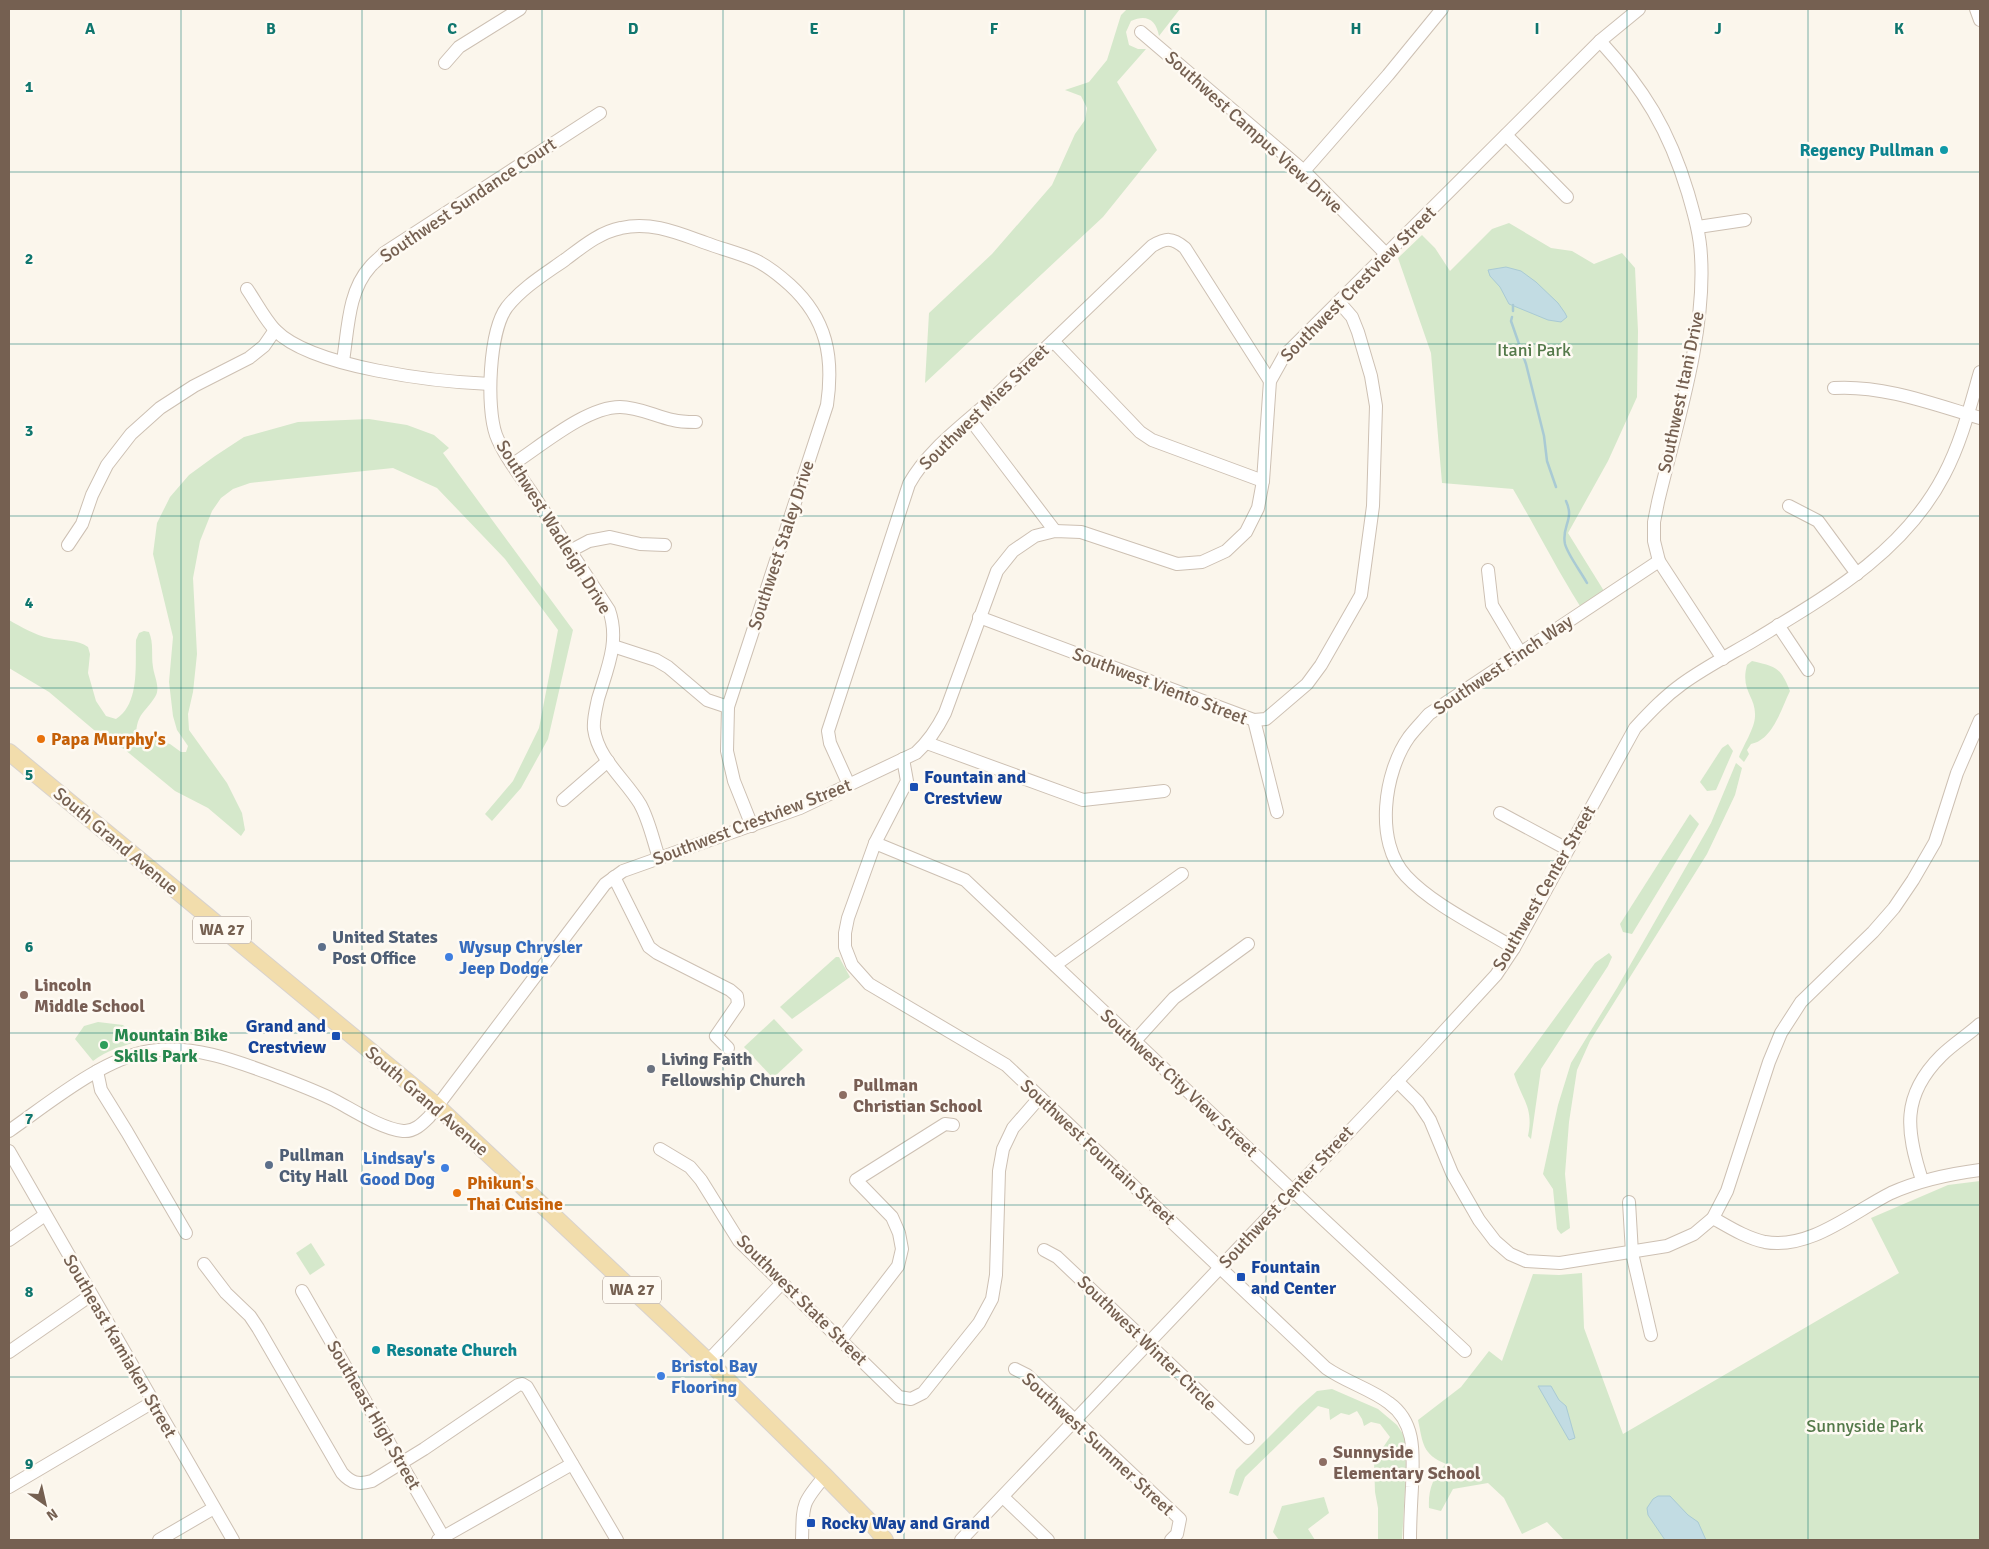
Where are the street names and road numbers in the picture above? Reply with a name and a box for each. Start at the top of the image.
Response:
street label: Southwest Campus View Drive [1161,46,1347,218]
street label: Southwest Sundance Court [376,133,560,267]
street label: Southwest Crestview Street [1276,202,1440,366]
street label: Southwest Itani Drive [1653,309,1709,475]
street label: Southwest Mies Street [914,339,1054,475]
street label: Southwest Wadleigh Drive [491,436,617,618]
street label: Southwest Staley Drive [743,457,819,633]
street label: Southwest Finch Way [1429,610,1577,720]
street label: Southwest Viento Street [1070,643,1250,729]
street label: Southwest Crestview Street [650,774,854,870]
street label: South Grand Avenue [49,782,183,900]
street label: Southwest Center Street [1488,801,1600,975]
road number: WA 27 [193,916,251,944]
street label: Southwest City View Street [1096,1004,1262,1162]
street label: South Grand Avenue [361,1041,493,1161]
street label: Southwest Fountain Street [1016,1074,1180,1230]
street label: Southwest Center Street [1214,1121,1358,1273]
street label: Southwest State Street [732,1230,872,1370]
street label: Southeast Kamiaken Street [58,1250,182,1442]
street label: Southwest Winter Circle [1073,1271,1221,1415]
road number: WA 27 [603,1276,661,1304]
street label: Southeast High Street [322,1336,426,1494]
street label: Southwest Summer Street [1017,1368,1179,1520]

